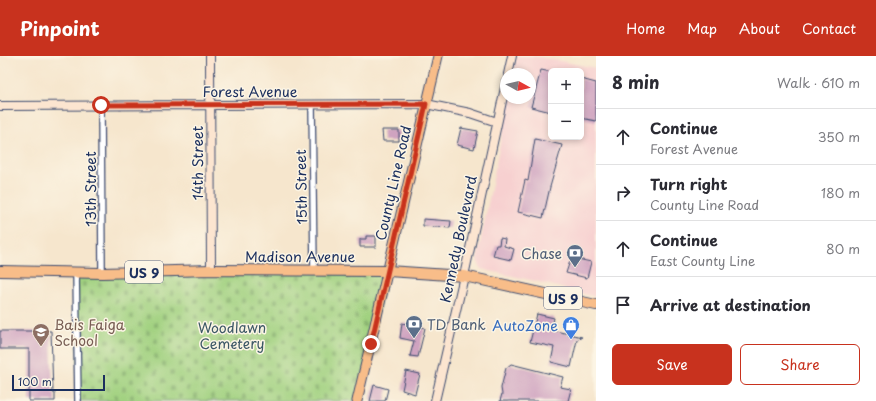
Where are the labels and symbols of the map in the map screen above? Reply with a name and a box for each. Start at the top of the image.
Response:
north arrow [500,68,536,104]
street label: Forest Avenue [203,81,298,102]
route start [92,96,110,114]
street label: County Line Road [370,123,416,243]
street label: 14th Street [187,125,208,200]
street label: 15th Street [290,149,312,225]
street label: 13th Street [80,151,101,227]
street label: Kennedy Boulevard [434,173,482,305]
place label: Chase [521,243,562,264]
bank icon: Chase [565,243,585,268]
street label: Madison Avenue [245,246,355,267]
road number: US 9 [125,261,163,283]
road number: US 9 [544,287,582,309]
place label: Bais Faiga School [54,314,125,351]
bank icon: TD Bank [404,314,424,339]
place label: TD Bank [427,314,486,335]
place label: AutoZone [492,315,558,336]
shop icon: AutoZone [561,315,581,340]
park label: Woodlawn Cemetery [198,317,266,354]
school or university icon: Bais Faiga School [31,322,51,347]
route end [362,335,380,353]
scale bar [12,373,105,392]

